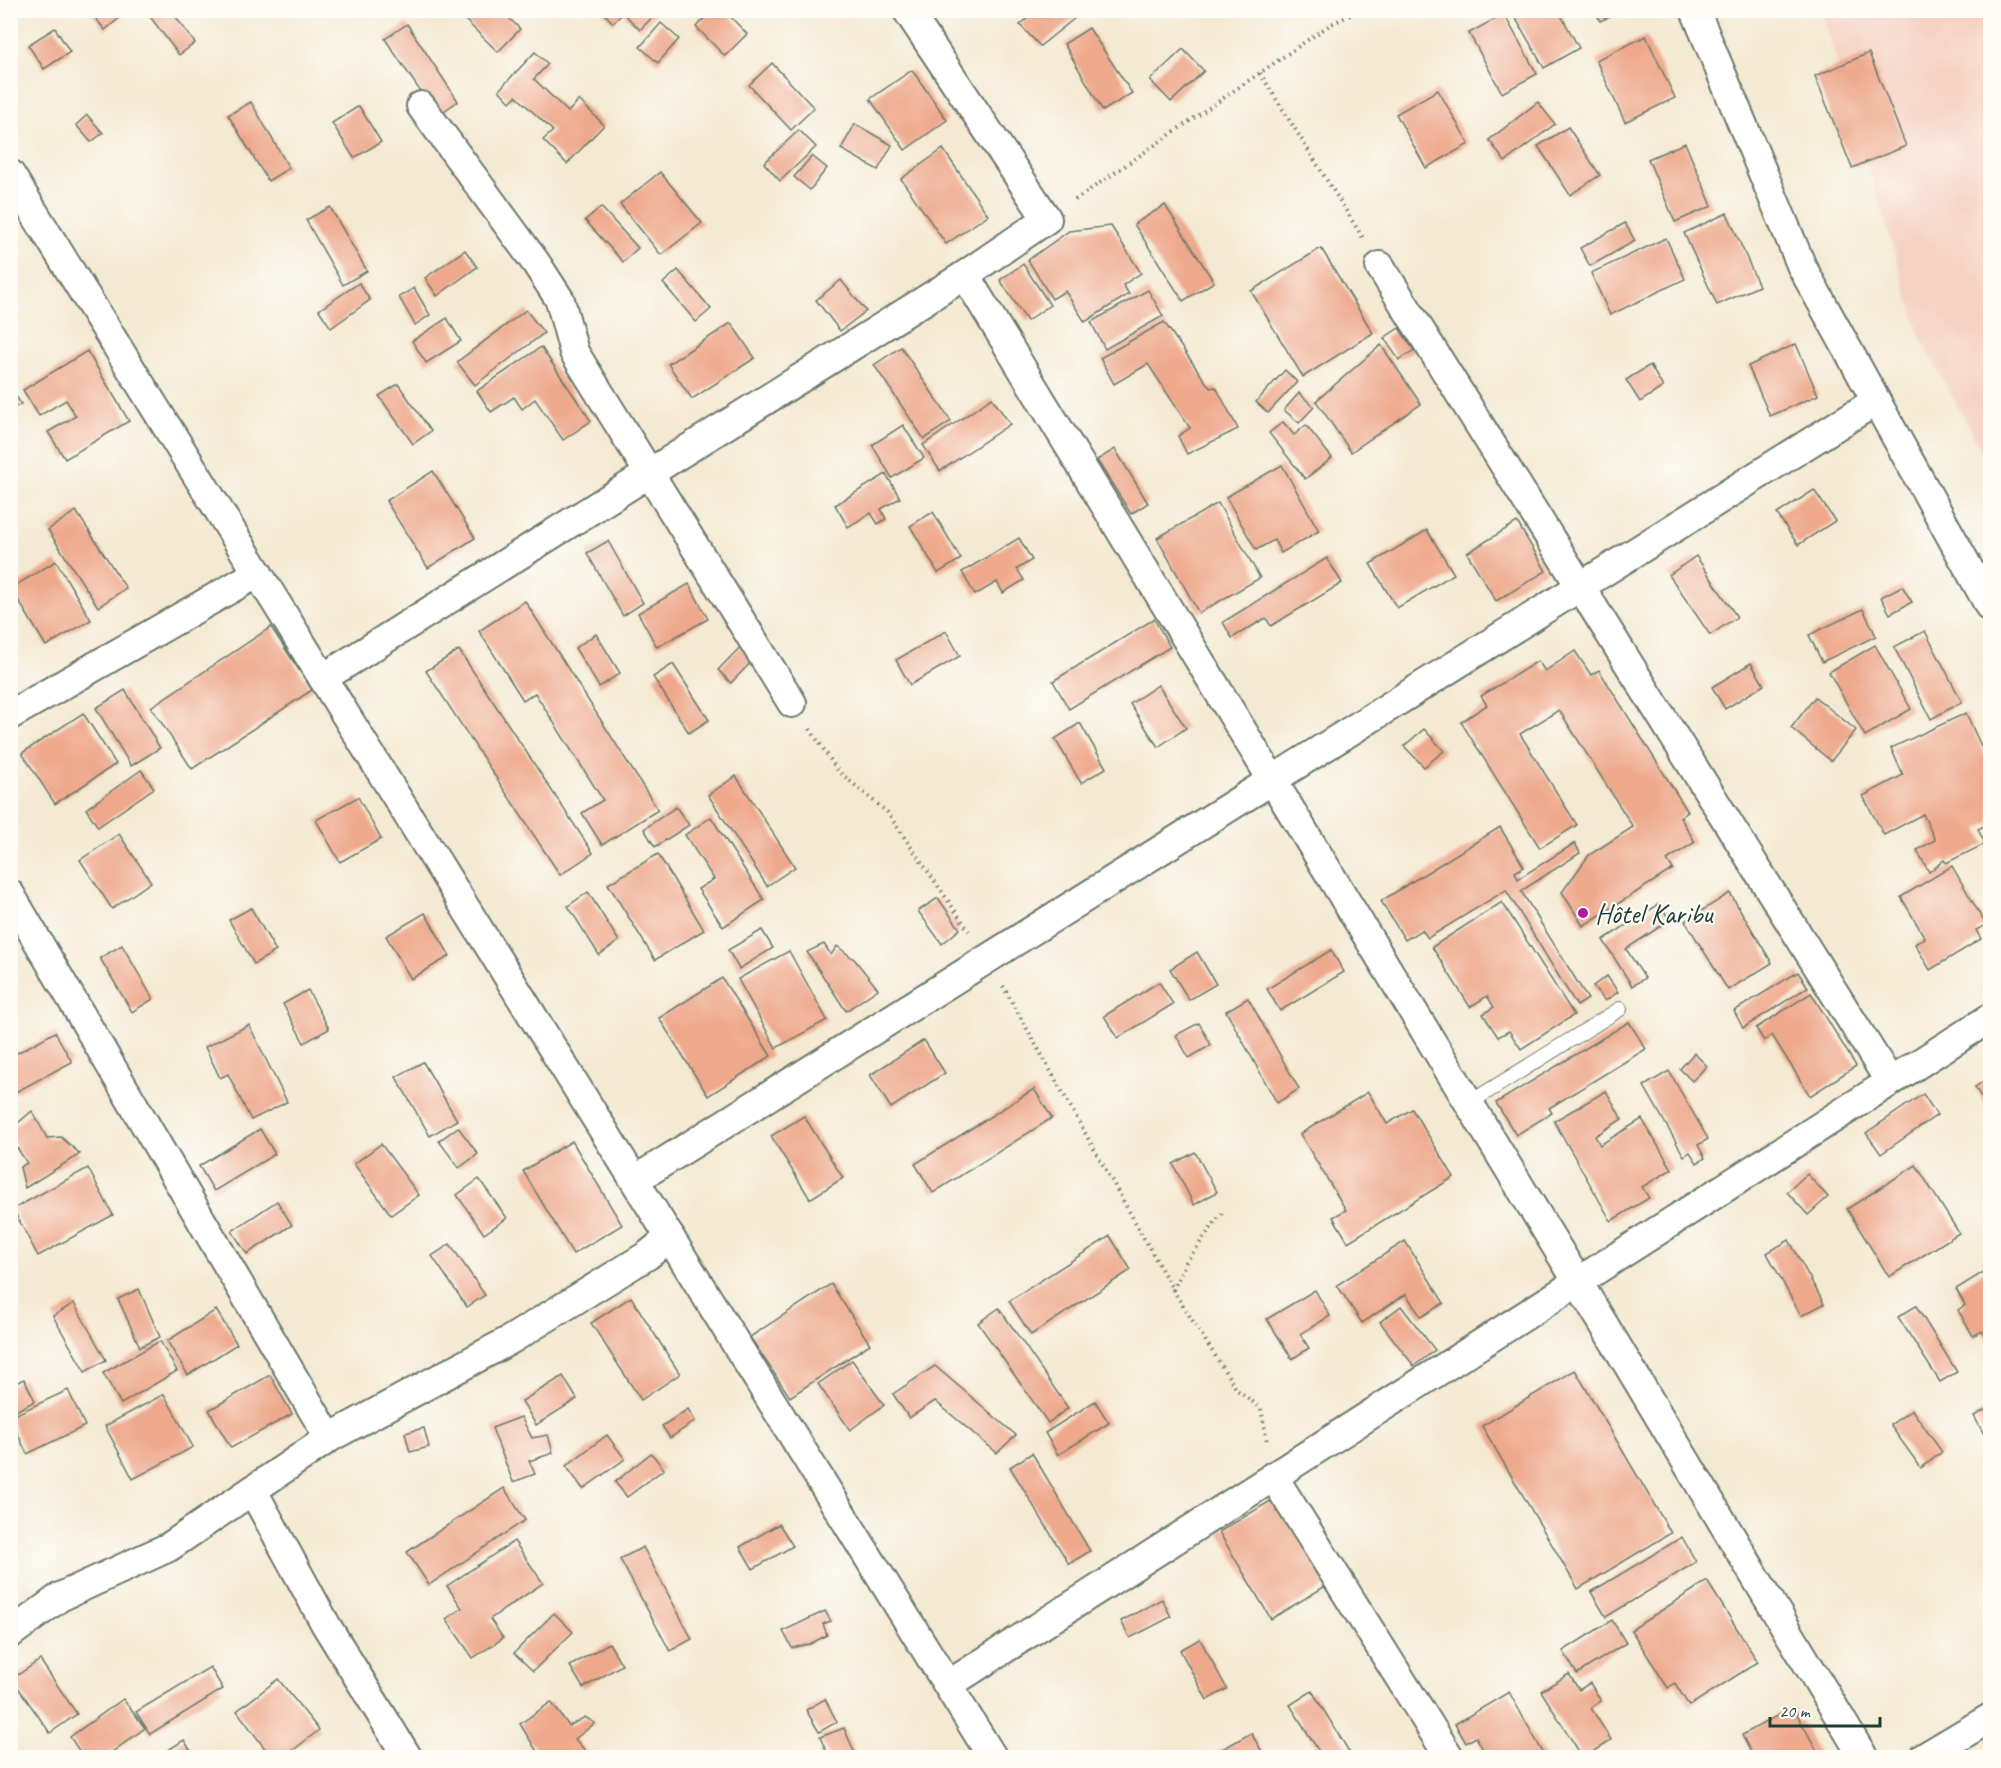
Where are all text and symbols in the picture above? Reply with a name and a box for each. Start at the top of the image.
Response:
place label: Hôtel Karibu [1595,896,1714,931]
marker: Hôtel Karibu [1576,906,1590,920]
scale bar [1770,1690,1880,1728]
text: 20 m [1779,1700,1812,1722]

